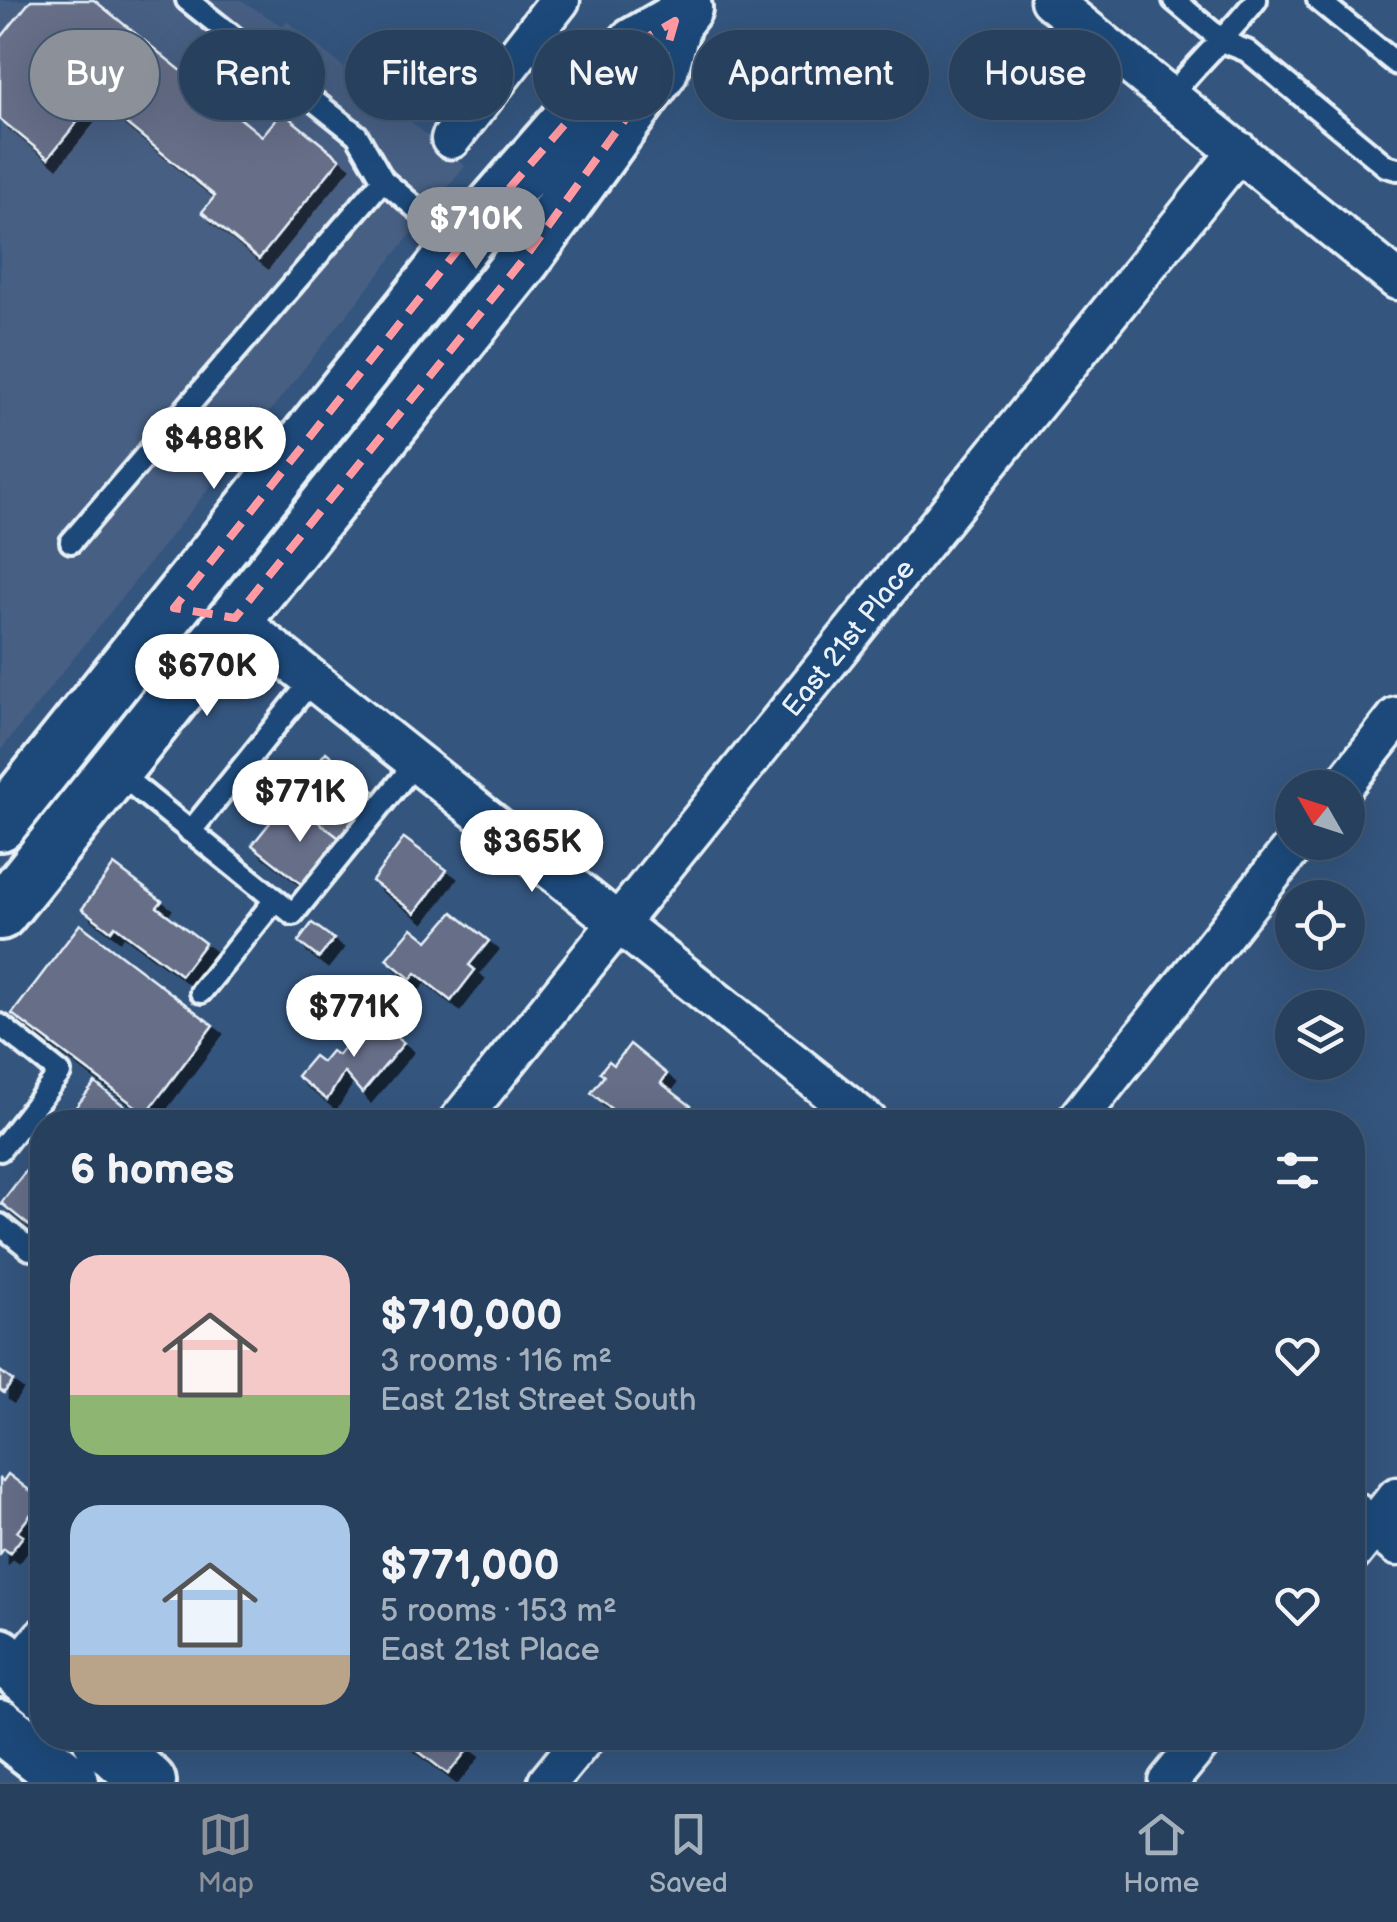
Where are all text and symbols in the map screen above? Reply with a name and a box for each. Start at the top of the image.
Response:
chip: Buy [30,30,159,120]
chip: Rent [179,30,325,120]
chip: Filters [345,30,513,120]
chip: New [533,30,673,120]
chip: Apartment [693,30,929,120]
chip: House [949,30,1121,120]
pin: $710K [406,187,546,272]
text: $710K [429,200,523,239]
pin: $488K [144,407,284,492]
text: $488K [164,420,264,459]
street label: East 21st Place [776,553,922,724]
pin: $670K [137,634,277,719]
text: $670K [157,647,257,686]
pin: $771K [230,760,370,845]
north arrow [1275,770,1365,860]
map controls [1275,770,1365,1080]
text: $771K [254,773,346,812]
pin: $365K [462,810,602,895]
text: $365K [482,823,582,862]
button: locate [1275,880,1365,970]
pin: $771K [284,975,424,1060]
text: $771K [308,988,400,1027]
button: layers [1275,990,1365,1080]
icon: filters [1270,1143,1325,1198]
text: 6 homes [70,1145,234,1196]
text: $710,000 [380,1291,563,1342]
icon: home [150,1295,270,1415]
icon: heart [1270,1328,1325,1383]
text: 3 rooms · 116 m² [380,1342,612,1381]
text: East 21st Street South [380,1381,696,1420]
text: $771,000 [380,1541,560,1592]
icon: home [150,1545,270,1665]
icon: heart [1270,1578,1325,1633]
text: 5 rooms · 153 m² [380,1592,617,1631]
text: East 21st Place [380,1631,600,1670]
tab: Map [198,1807,254,1900]
tab: Saved [649,1807,728,1900]
tab: Home [1123,1807,1199,1900]

